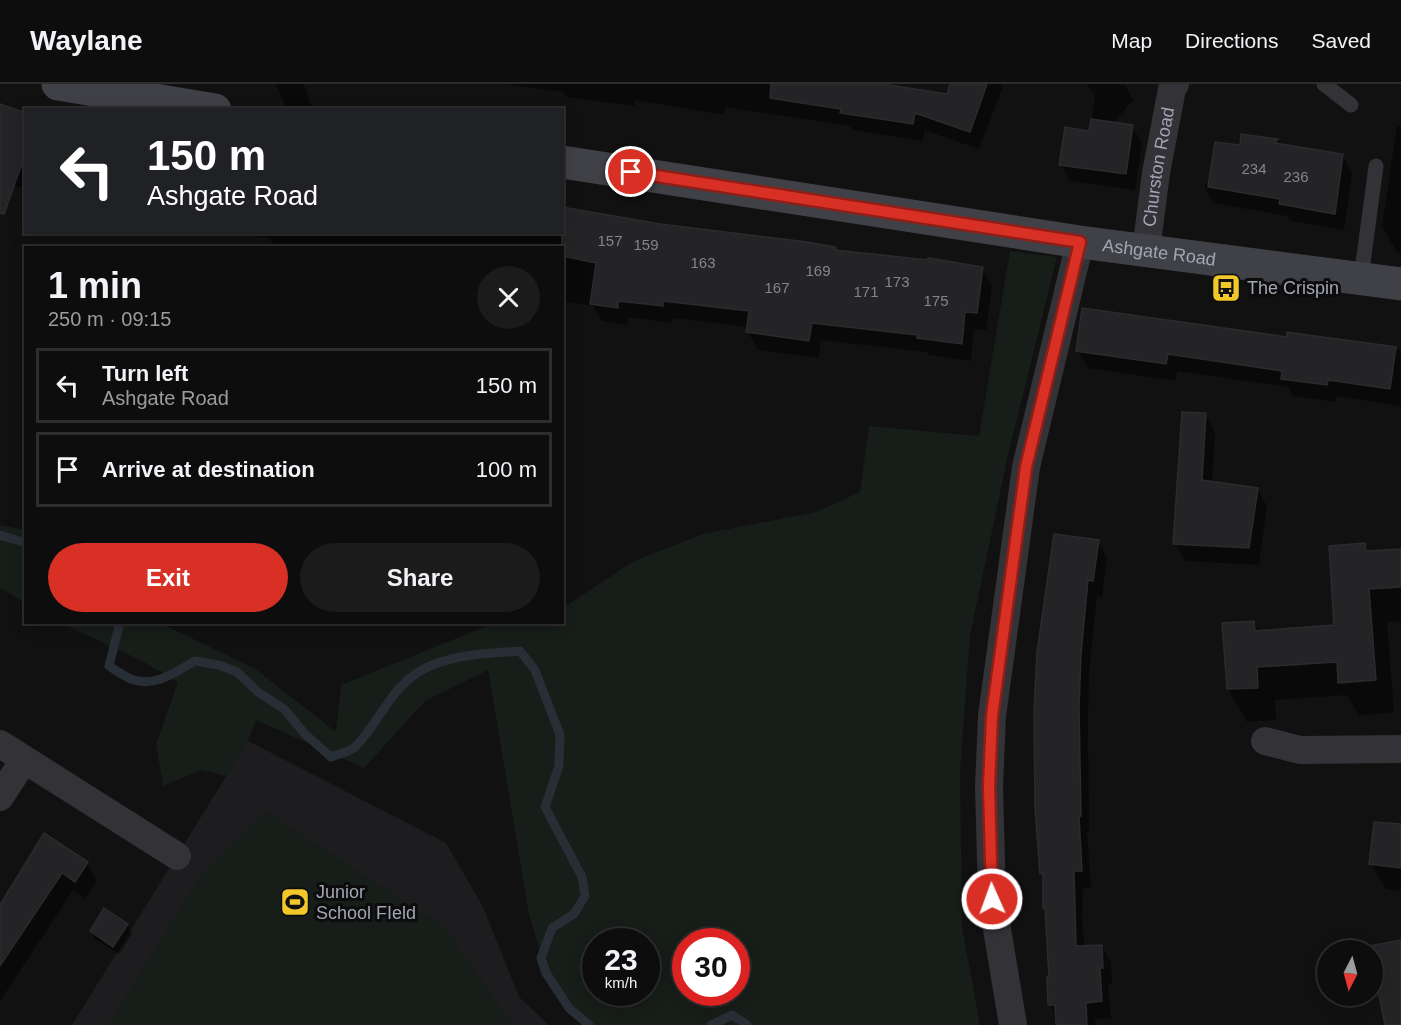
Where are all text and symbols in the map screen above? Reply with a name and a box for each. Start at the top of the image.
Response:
text: Waylane [30,25,143,56]
text: Map [1111,29,1152,52]
text: Directions [1185,29,1278,52]
text: Saved [1311,29,1371,52]
street label: Churston Road [1139,105,1178,228]
icon: left [48,132,126,210]
text: 150 m [147,132,266,179]
pin [605,146,656,197]
icon: arrive [614,155,647,188]
house number: 234 [1241,160,1267,177]
house number: 236 [1283,168,1309,185]
text: Ashgate Road [147,181,318,211]
house number: 157 [597,232,623,249]
street label: Ashgate Road [1101,235,1217,270]
house number: 159 [633,236,659,253]
house number: 163 [690,254,716,271]
house number: 169 [805,262,831,279]
text: 1 min [48,265,142,306]
button: close [477,266,540,329]
bus stop icon: The Crispin [1210,272,1242,304]
house number: 173 [884,273,910,290]
place label: The Crispin [1247,278,1339,298]
house number: 167 [764,279,790,296]
house number: 171 [853,283,879,300]
house number: 175 [923,292,949,309]
text: 250 m · 09:15 [48,308,171,330]
text: Turn left [102,361,188,386]
icon: left [51,369,84,402]
text: 150 m [476,373,537,398]
text: Ashgate Road [102,387,229,409]
icon: arrive [51,453,84,486]
text: Arrive at destination [102,457,315,482]
text: 100 m [476,457,537,482]
button: Exit [48,543,288,612]
button: Share [300,543,540,612]
position arrow [960,867,1024,931]
place label: Junior School FIeld [316,882,416,923]
sports icon: Junior School FIeld [279,886,311,918]
speed limit sign: 30 [672,928,750,1006]
north arrow [1317,940,1383,1006]
map controls [1317,940,1383,1006]
text: 23 [604,943,638,976]
text: km/h [605,974,637,991]

